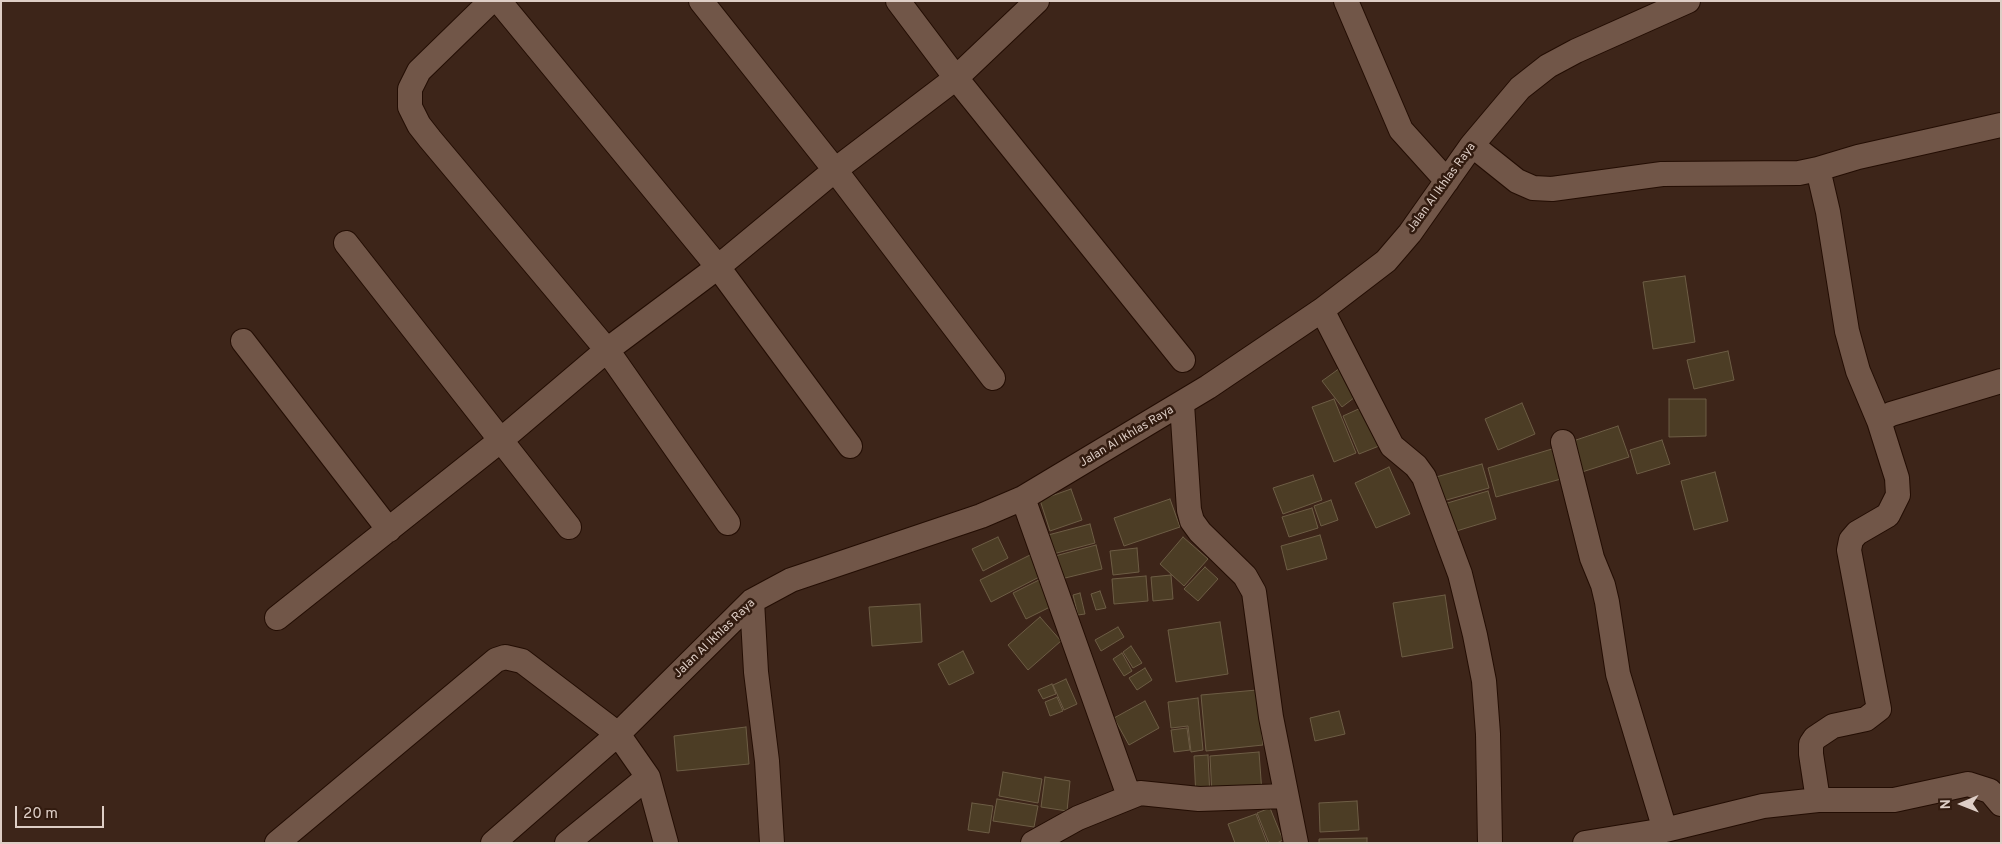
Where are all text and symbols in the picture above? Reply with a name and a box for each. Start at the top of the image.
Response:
street label: Jalan Al Ikhlas Raya [1405,140,1479,236]
street label: Jalan Al Ikhlas Raya [1077,403,1177,471]
street label: Jalan Al Ikhlas Raya [671,597,759,681]
north arrow [1937,779,1987,829]
scale bar [18,796,106,828]
text: N [1938,799,1955,809]
text: 20 m [23,805,58,824]

